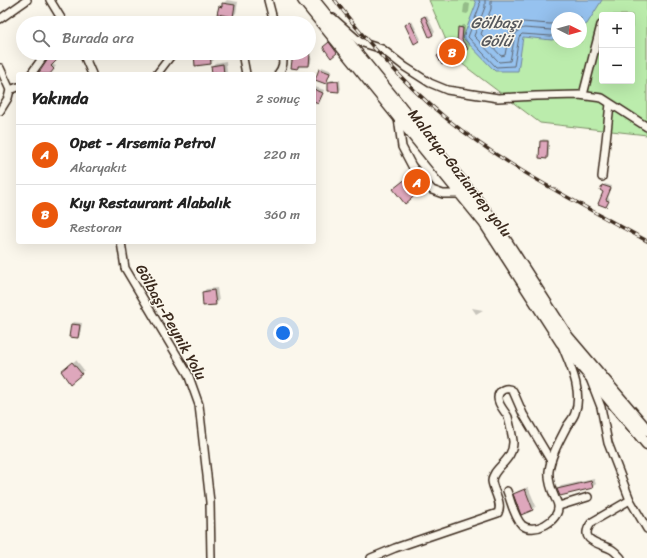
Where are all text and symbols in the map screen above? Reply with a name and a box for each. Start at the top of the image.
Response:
water label: Gölbaşı Gölü [470,8,523,55]
north arrow [551,12,587,48]
map controls [599,12,635,84]
button: + [599,12,635,48]
search box [16,16,316,60]
text: Burada ara [62,25,134,51]
icon: search [30,27,52,49]
pin: B [439,37,465,67]
button: − [599,48,635,84]
text: Yakında [32,83,88,113]
text: 2 sonuç [256,87,300,110]
street label: Malatya-Gaziantep yolu [401,103,519,243]
text: Opet - Arsemia Petrol [70,130,215,156]
text: A [41,143,49,166]
text: 220 m [263,143,300,166]
text: Akaryakıt [70,156,127,179]
pin: A [404,167,430,197]
text: Kıyı Restaurant Alabalık [70,190,231,216]
text: B [41,203,49,226]
text: 360 m [264,203,300,226]
text: Restoran [70,216,122,239]
street label: Gölbaşı-Peynik Yolu [128,259,214,385]
your location [273,323,293,343]

